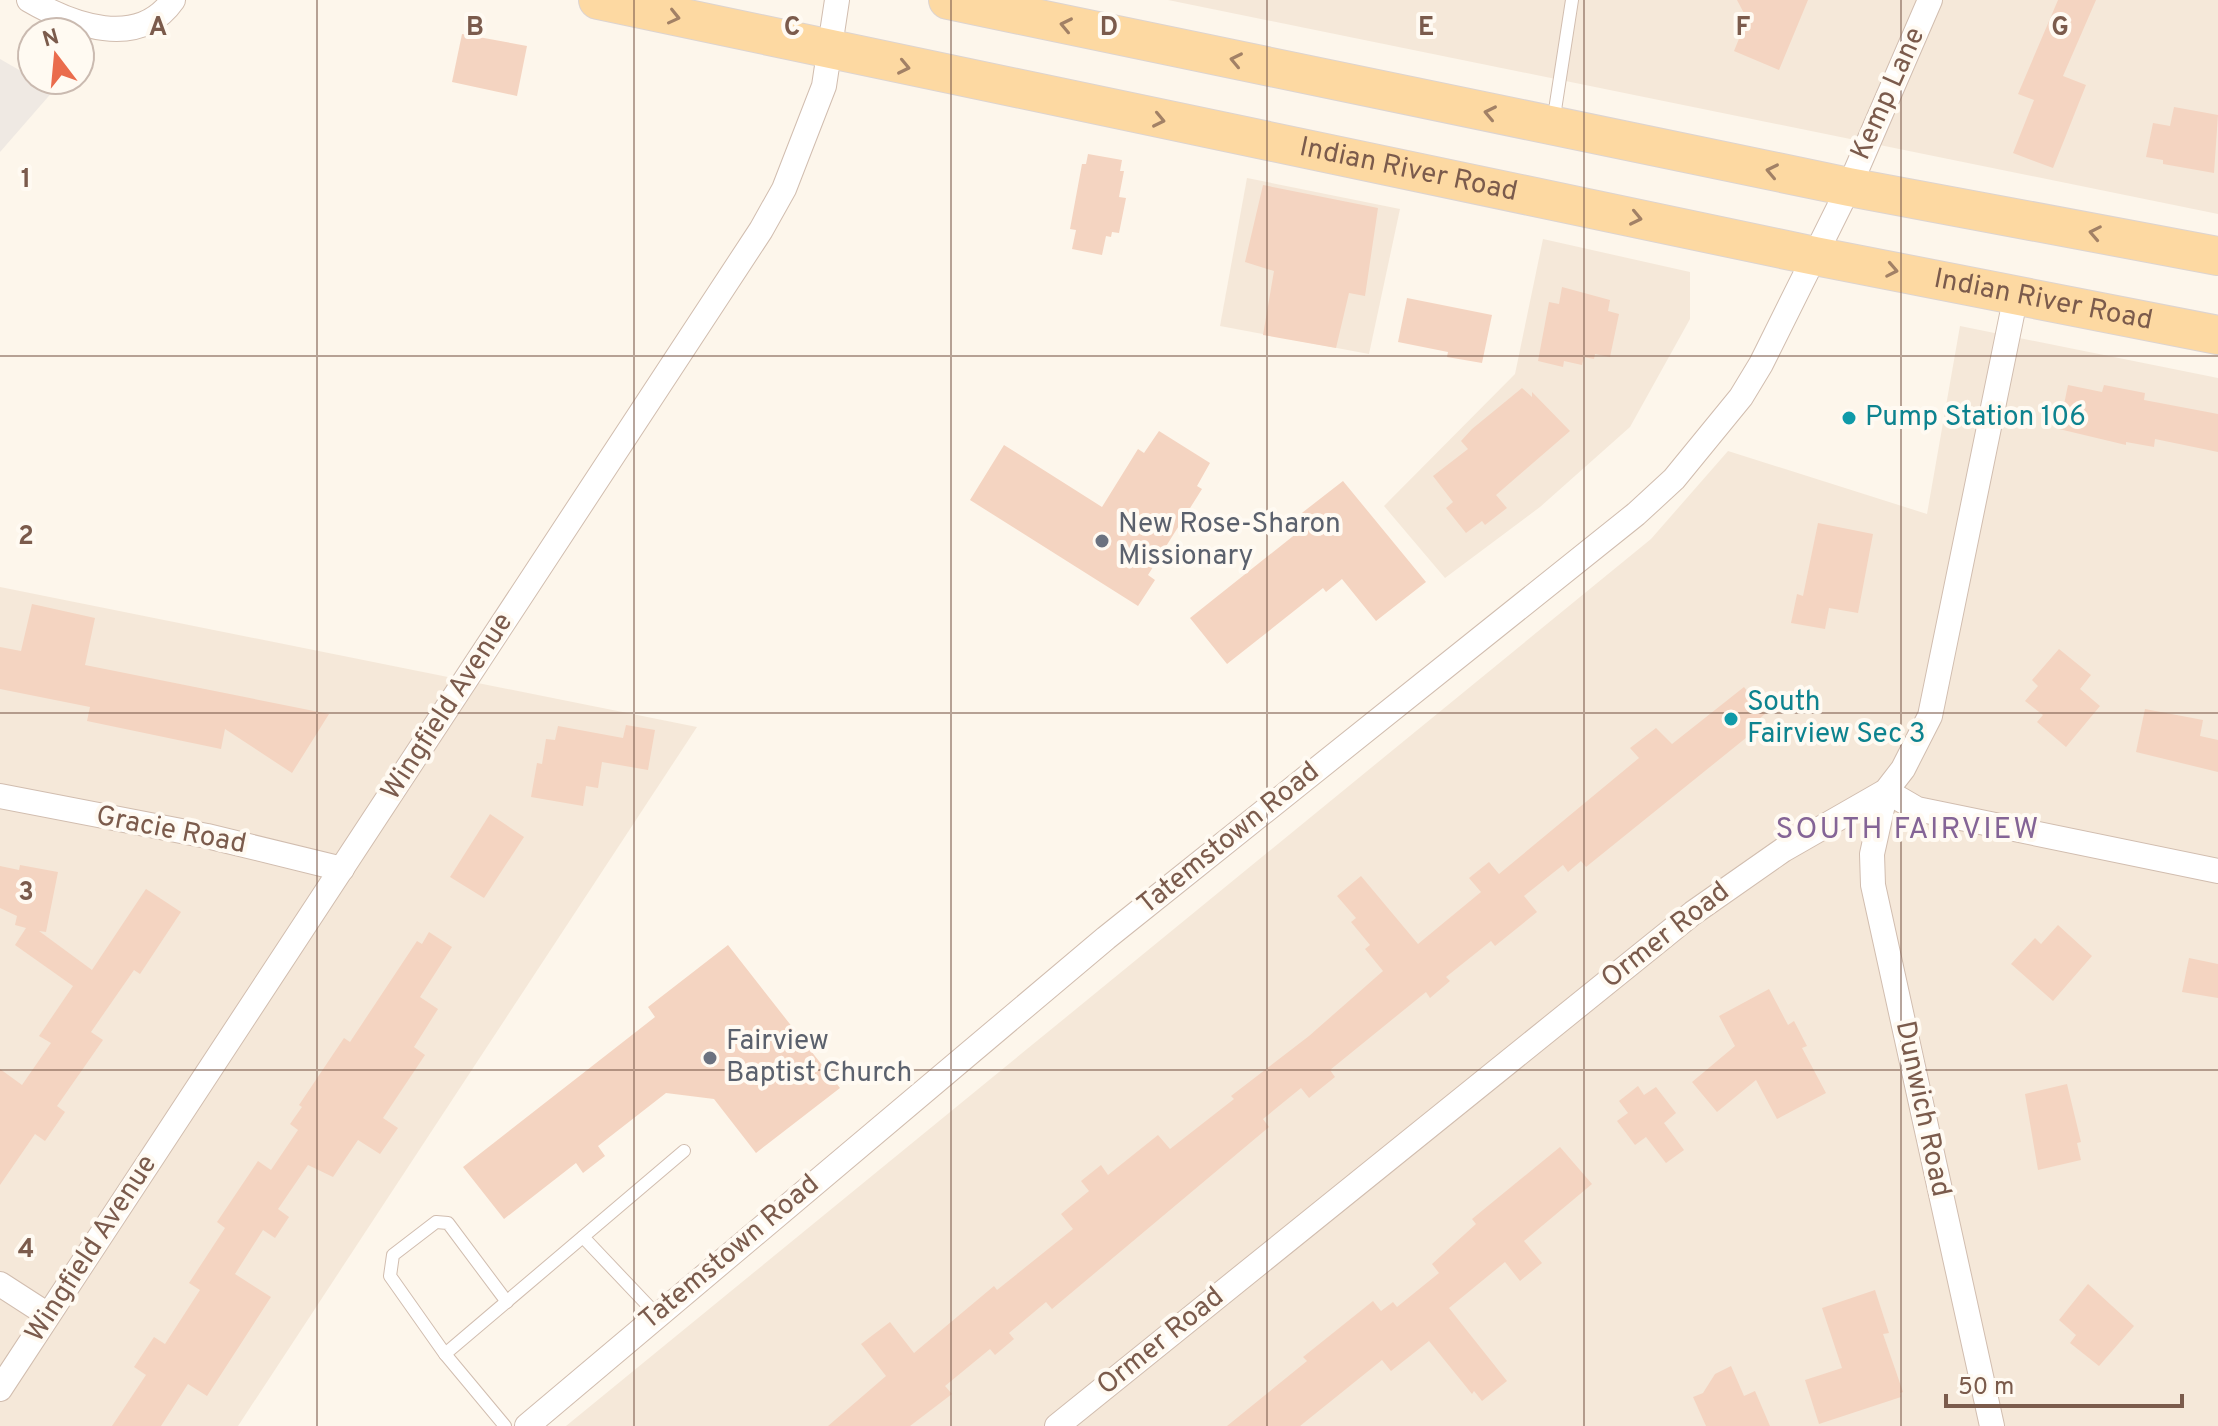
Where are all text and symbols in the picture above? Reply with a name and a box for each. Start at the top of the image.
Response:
one-way arrow [667,8,680,25]
text: A [149,12,167,45]
text: B [466,12,484,45]
text: C [784,12,800,45]
text: D [1100,12,1118,45]
text: E [1418,12,1434,45]
text: F [1736,12,1751,45]
text: G [2051,12,2069,45]
north arrow [16,16,96,96]
one-way arrow [1060,17,1073,34]
street label: Kemp Lane [1844,22,1934,166]
text: N [40,24,62,54]
one-way arrow [1230,52,1243,69]
one-way arrow [897,58,911,75]
one-way arrow [1484,105,1498,122]
one-way arrow [1152,110,1166,127]
street label: Indian River Road [1296,130,1521,211]
text: 1 [21,164,31,197]
one-way arrow [1766,164,1779,181]
one-way arrow [1629,209,1643,226]
one-way arrow [2089,225,2102,242]
one-way arrow [1885,261,1899,278]
street label: Indian River Road [1931,262,2155,340]
place label: Pump Station 106 [1865,400,2086,436]
marker: Pump Station 106 [1840,409,1858,427]
place label: New Rose-Sharon Missionary [1118,507,1341,575]
text: 2 [18,521,34,554]
marker: New Rose-Sharon Missionary [1093,532,1111,550]
street label: Wingfield Avenue [374,607,522,807]
place label: South Fairview Sec 3 [1747,685,1926,753]
marker: South Fairview Sec 3 [1722,710,1740,728]
street label: Tatemstown Road [1131,755,1327,923]
street label: Gracie Road [93,799,249,863]
district label: SOUTH FAIRVIEW [1776,812,2040,849]
street label: Ormer Road [1595,875,1737,997]
text: 3 [18,877,34,910]
street label: Dunwich Road [1886,1018,1958,1200]
place label: Fairview Baptist Church [726,1024,912,1092]
marker: Fairview Baptist Church [701,1049,719,1067]
street label: Wingfield Avenue [18,1149,166,1349]
street label: Tatemstown Road [633,1167,827,1339]
text: 4 [18,1234,34,1267]
street label: Ormer Road [1090,1280,1232,1404]
scale bar [1946,1358,2182,1408]
text: 50 m [1958,1373,2014,1403]

